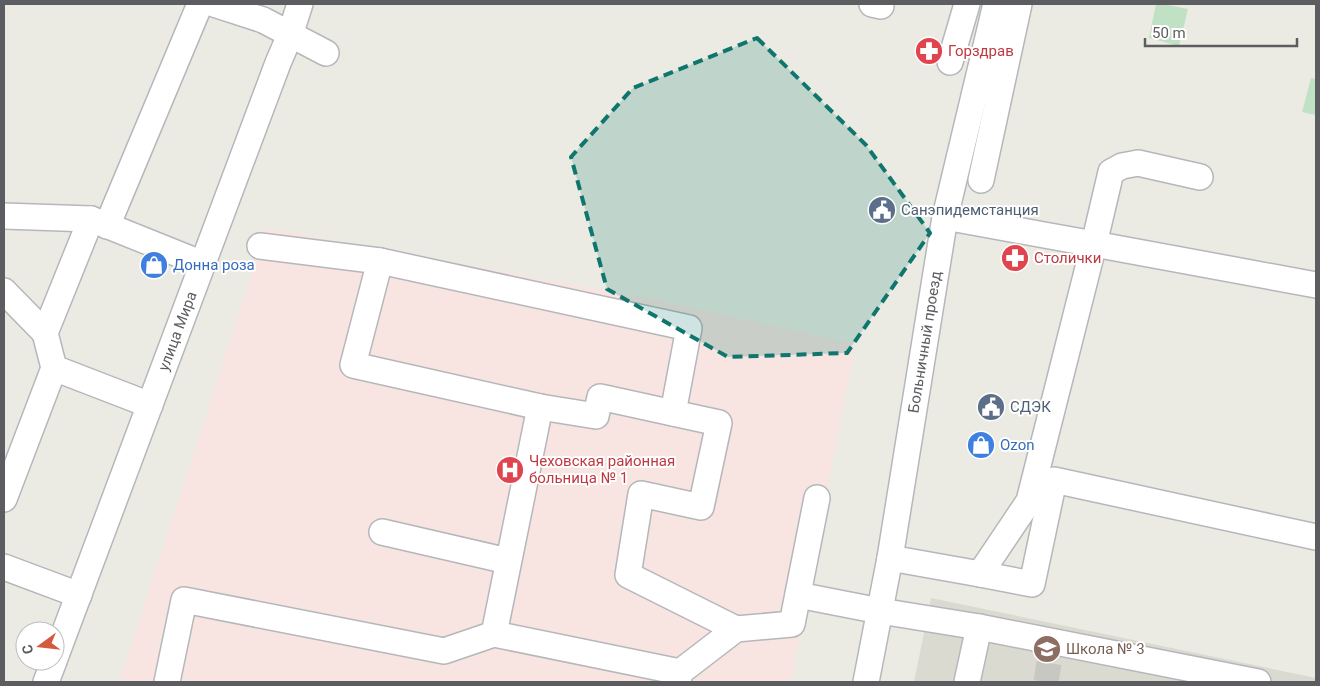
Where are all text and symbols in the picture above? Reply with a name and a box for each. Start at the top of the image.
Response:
scale bar [1145,15,1298,47]
text: 50 m [1152,24,1186,42]
pharmacy icon: Горздрав [914,36,944,66]
place label: Горздрав [948,42,1014,60]
public building icon: Санэпидемстанция [867,195,897,225]
place label: Санэпидемстанция [901,201,1039,219]
pharmacy icon: Столички [1000,243,1030,273]
place label: Столички [1034,249,1101,267]
shop icon: Донна роза [139,250,169,280]
place label: Донна роза [173,256,255,274]
street label: Больничный проезд [905,270,945,414]
street label: улица Мира [154,289,201,373]
public building icon: СДЭК [976,392,1006,422]
place label: СДЭК [1010,398,1051,416]
shop icon: Ozon [966,430,996,460]
place label: Ozon [1000,436,1034,454]
place label: Чеховская районная больница № 1 [529,452,675,487]
hospital icon: Чеховская районная больница № 1 [495,455,525,485]
north arrow [15,621,65,671]
school or university icon: Школа № 3 [1032,634,1062,664]
place label: Школа № 3 [1066,640,1145,658]
text: С [19,643,36,656]

